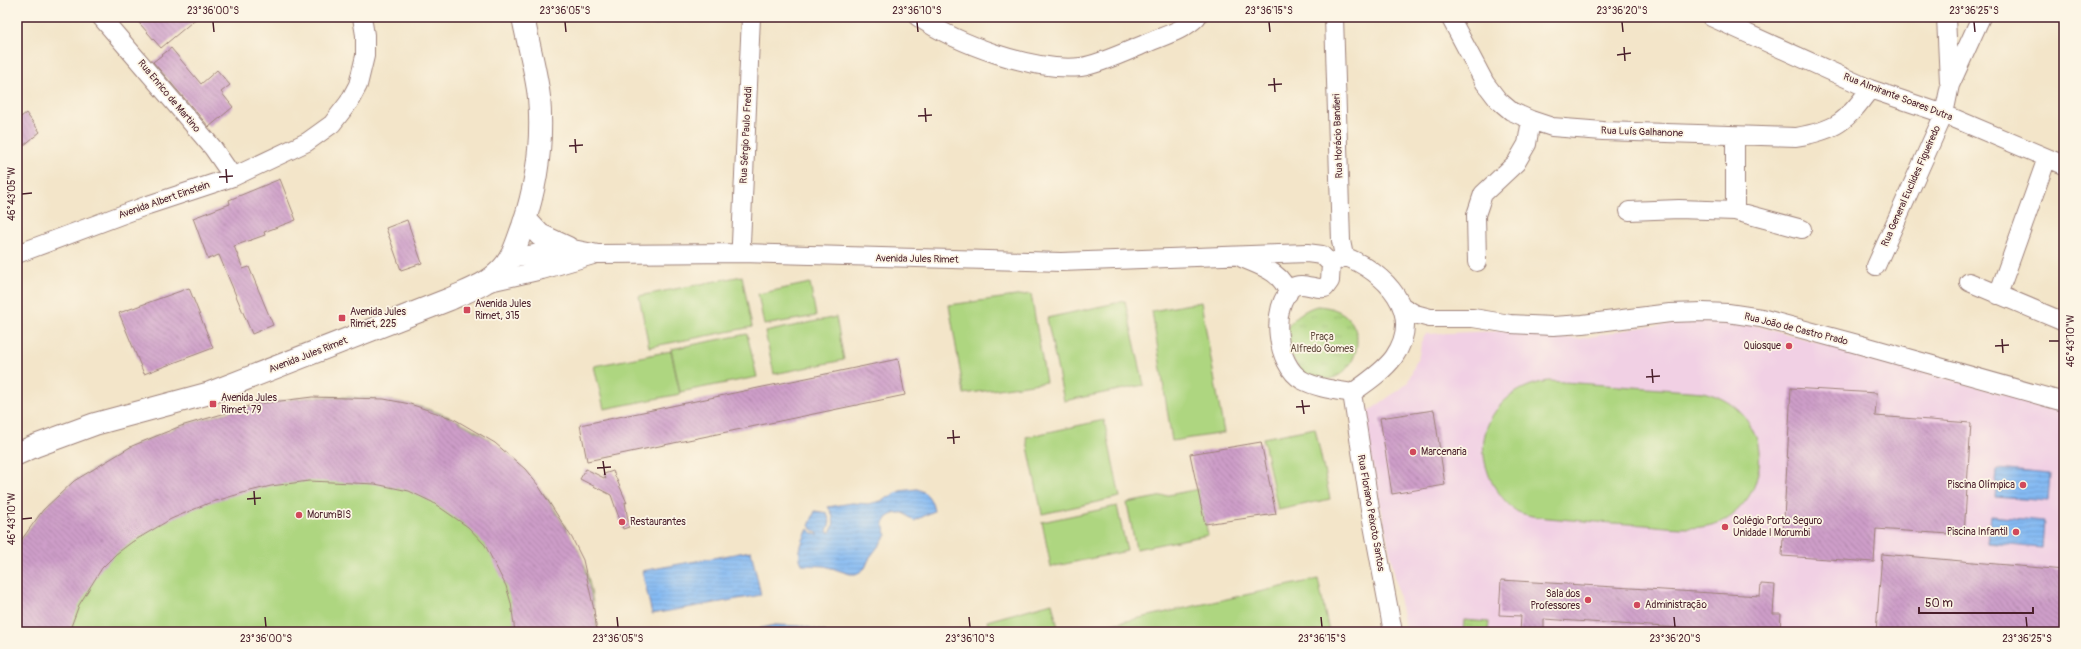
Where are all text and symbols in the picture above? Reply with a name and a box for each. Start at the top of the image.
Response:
text: 23°36'00"S [187,5,239,17]
text: 23°36'05"S [540,5,591,17]
text: 23°36'10"S [892,5,942,17]
text: 23°36'15"S [1245,5,1293,17]
text: 23°36'20"S [1597,5,1648,17]
text: 23°36'25"S [1949,5,1999,17]
street label: Rua Enrico de Martino [135,57,203,135]
street label: Rua Almirante Soares Dutra [1842,71,1955,123]
street label: Rua Sérgio Paulo Freddi [737,86,755,184]
street label: Rua Horácio Bandieri [1331,93,1345,178]
street label: Rua General Euclides Figueiredo [1879,123,1943,248]
street label: Rua Luís Galhanone [1601,125,1683,139]
text: 46°43'05"W [6,166,18,221]
street label: Avenida Albert Einstein [117,179,212,221]
street label: Avenida Jules Rimet [875,252,960,266]
place label: Avenida Jules Rimet, 315 [475,298,531,322]
marker: Avenida Jules Rimet, 315 [462,305,472,315]
place label: Avenida Jules Rimet, 225 [350,306,406,330]
street label: Rua João de Castro Prado [1743,310,1850,348]
marker: Avenida Jules Rimet, 225 [337,313,347,323]
text: 46°43'10"W [2065,314,2077,367]
park label: Praça Alfredo Gomes [1290,331,1354,355]
street label: Avenida Jules Rimet [267,334,350,376]
place label: Quiosque [1744,340,1781,352]
marker: Quiosque [1784,341,1794,351]
place label: Avenida Jules Rimet, 79 [221,392,277,416]
marker: Avenida Jules Rimet, 79 [208,399,218,409]
place label: Marcenaria [1421,446,1467,458]
marker: Marcenaria [1408,447,1418,457]
street label: Rua Floriano Peixoto Santos [1355,454,1387,573]
place label: Piscina Olímpica [1947,479,2015,491]
marker: Piscina Olímpica [2018,480,2028,490]
text: 46°43'10"W [6,492,18,545]
place label: MorumBIS [307,509,351,521]
marker: MorumBIS [294,510,304,520]
place label: Colégio Porto Seguro Unidade I Morumbi [1733,515,1823,539]
place label: Restaurantes [630,516,686,528]
marker: Restaurantes [617,517,627,527]
marker: Colégio Porto Seguro Unidade I Morumbi [1720,522,1730,532]
place label: Piscina Infantil [1947,526,2008,538]
marker: Piscina Infantil [2011,527,2021,537]
place label: Sala dos Professores [1530,588,1581,612]
scale bar [1919,589,2033,615]
marker: Sala dos Professores [1583,595,1593,605]
text: 50 m [1925,596,1953,611]
place label: Administração [1645,599,1707,611]
marker: Administração [1632,600,1642,610]
text: 23°36'00"S [240,633,292,645]
text: 23°36'05"S [593,633,644,645]
text: 23°36'10"S [945,633,995,645]
text: 23°36'15"S [1298,633,1346,645]
text: 23°36'20"S [1650,633,1701,645]
text: 23°36'25"S [2002,633,2052,645]

